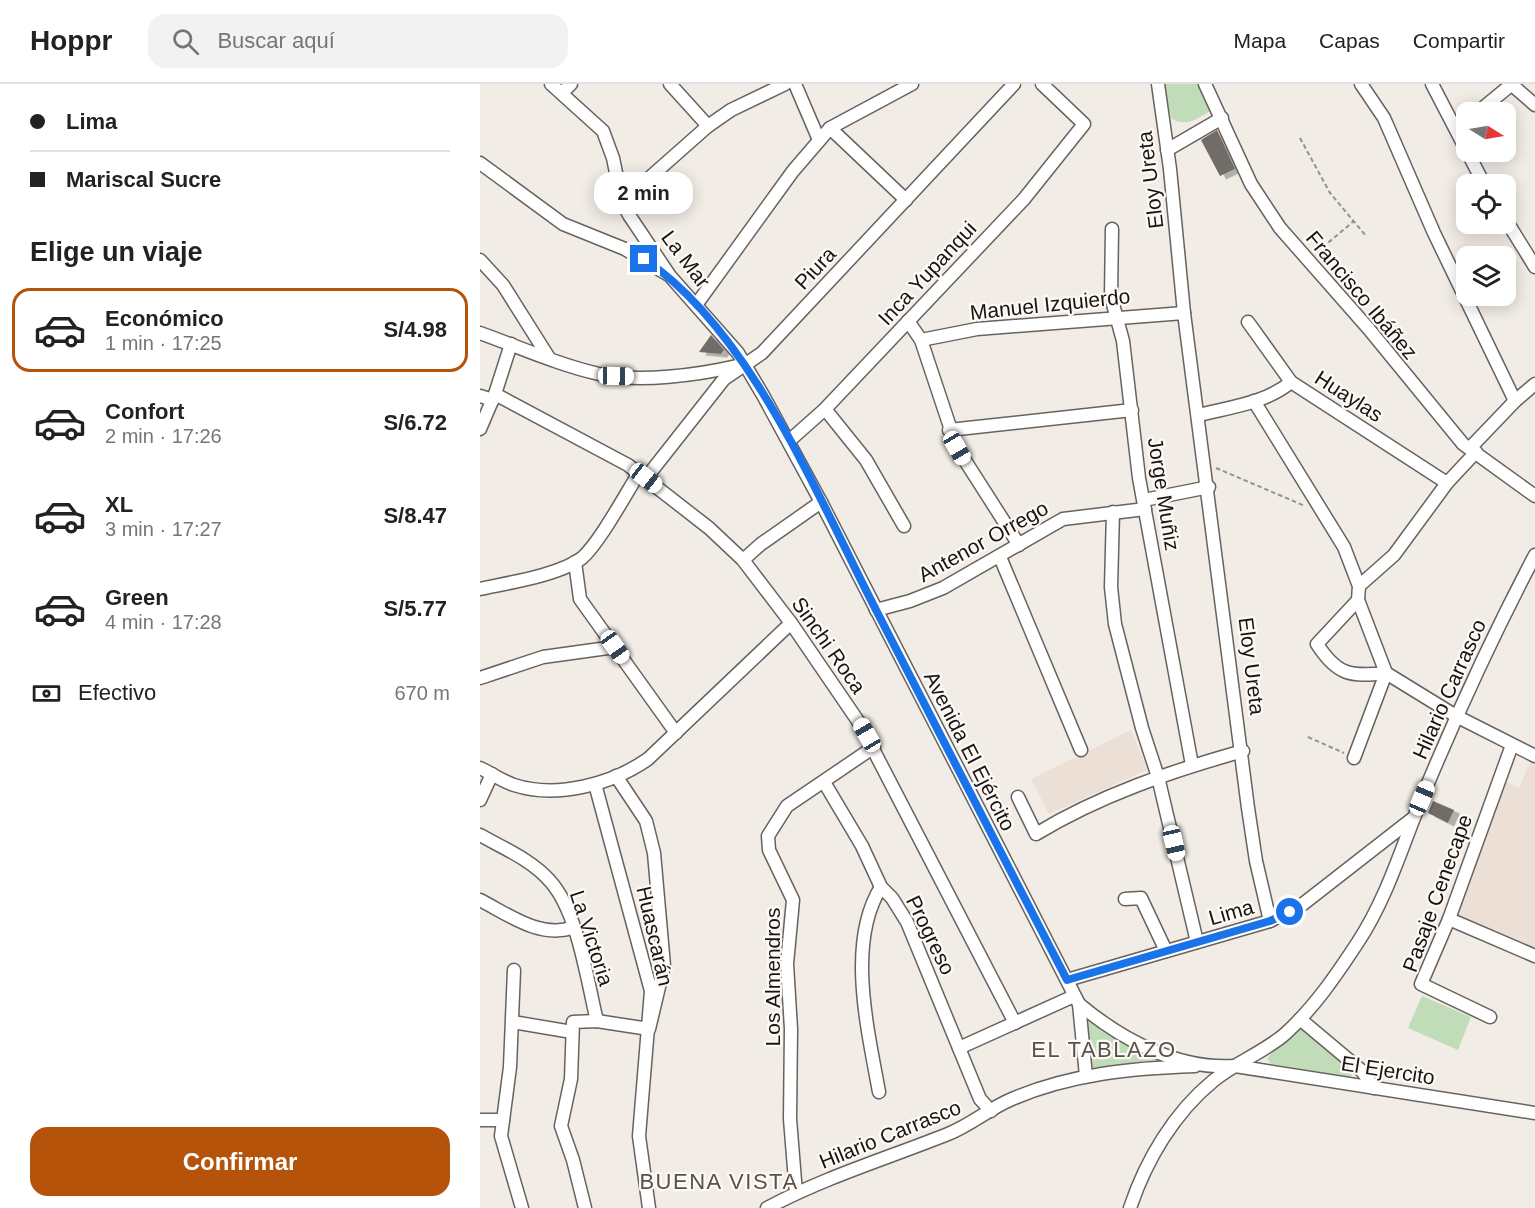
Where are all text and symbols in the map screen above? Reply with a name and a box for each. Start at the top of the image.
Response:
search box [148,14,568,68]
text: Hoppr [30,25,112,56]
icon: search [169,25,202,58]
text: Buscar aquí [217,28,335,53]
text: Mapa [1234,29,1286,52]
text: Capas [1319,29,1380,52]
text: Compartir [1413,29,1505,52]
north arrow [1456,102,1516,162]
map controls [1456,102,1516,306]
text: Lima [66,109,117,134]
street label: Eloy Ureta [1133,130,1167,230]
text: Mariscal Sucre [66,167,221,192]
callout: 2 min [594,172,693,214]
button: locate [1456,174,1516,234]
text: 2 min [617,182,670,204]
street label: Inca Yupanqui [873,217,981,329]
street label: La Mar [657,226,715,292]
street label: Francisco Ibáñez [1302,226,1422,364]
text: Elige un viaje [30,237,203,267]
street label: Piura [790,242,840,294]
route end [630,245,657,272]
button: layers [1456,246,1516,306]
street label: Manuel Izquierdo [969,284,1131,324]
icon: car [33,303,87,357]
text: Económico [105,306,224,331]
text: S/4.98 [383,317,447,342]
text: 1 min · 17:25 [105,332,222,354]
street label: Huaylas [1311,366,1387,426]
car [598,367,634,385]
icon: car [33,396,87,450]
text: Confort [105,399,184,424]
text: S/6.72 [383,410,447,435]
text: 2 min · 17:26 [105,425,222,447]
car [940,428,974,468]
street label: Jorge Muñiz [1144,436,1184,552]
car [626,460,666,496]
icon: car [33,489,87,543]
text: XL [105,492,133,517]
street label: Antenor Orrego [914,496,1052,586]
text: S/8.47 [383,503,447,528]
text: 3 min · 17:27 [105,518,222,540]
icon: car [33,582,87,636]
text: Green [105,585,169,610]
street label: Sinchi Roca [787,593,871,698]
text: S/5.77 [383,596,447,621]
text: 4 min · 17:28 [105,611,222,633]
street label: Eloy Ureta [1235,616,1269,716]
street label: Hilario Carrasco [1408,616,1490,762]
car [597,627,633,667]
street label: Avenida El Ejército [920,667,1020,835]
icon: cash [30,677,63,710]
text: Efectivo [78,680,156,705]
text: 670 m [394,682,450,704]
car [850,715,884,755]
car [1407,778,1437,818]
street label: Pasaje Cenecape [1398,811,1476,975]
car [1161,823,1187,863]
street label: Huascarán [632,884,678,988]
street label: La Victoria [566,887,618,989]
street label: Progreso [902,892,960,978]
street label: Lima [1206,895,1256,929]
route start [1276,898,1303,925]
street label: Los Almendros [761,908,784,1046]
district label: EL TABLAZO [1031,1037,1177,1062]
street label: El Ejercito [1340,1051,1436,1089]
street label: Hilario Carrasco [816,1095,964,1173]
button: Confirmar [30,1127,450,1196]
district label: BUENA VISTA [639,1169,799,1194]

